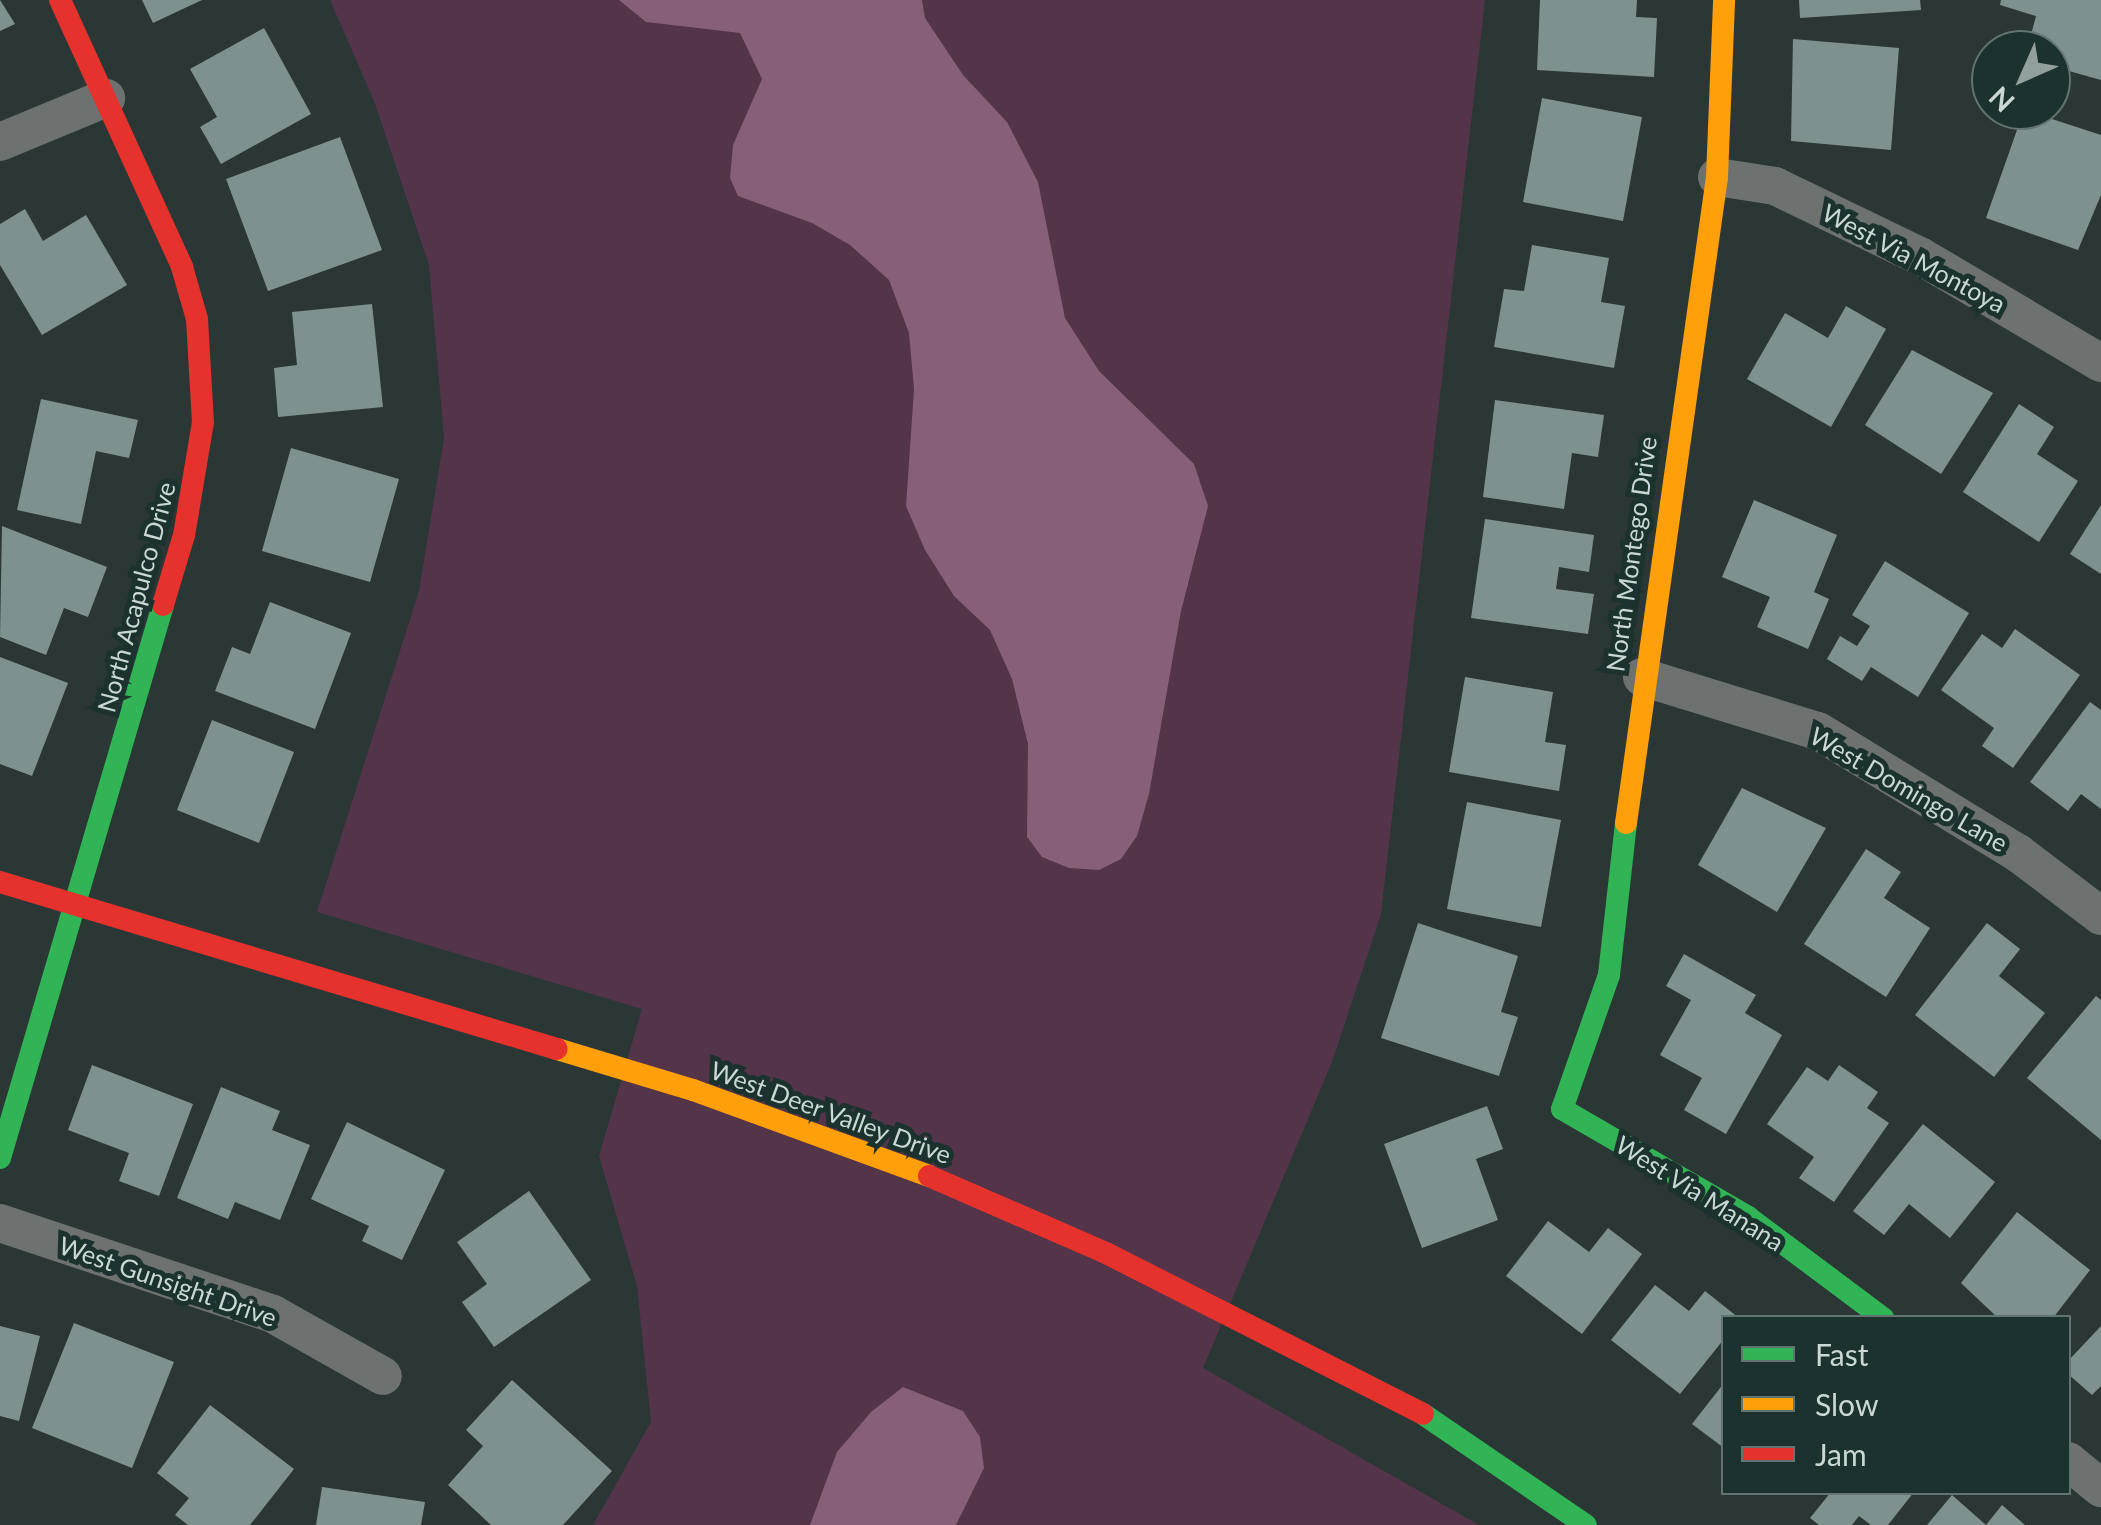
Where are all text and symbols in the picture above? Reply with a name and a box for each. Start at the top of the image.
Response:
north arrow [1971,30,2071,130]
text: N [1982,80,2021,119]
street label: West Via Montoya [1817,197,2011,319]
street label: North Montego Drive [1600,434,1662,674]
street label: North Acapulco Drive [91,478,181,716]
street label: West Domingo Lane [1805,720,2013,858]
street label: West Deer Valley Drive [706,1054,956,1170]
street label: West Via Manana [1610,1129,1790,1257]
street label: West Gunsight Drive [55,1230,281,1332]
legend [1721,1315,2071,1495]
text: Fast [1815,1336,1869,1372]
text: Slow [1815,1386,1878,1422]
text: Jam [1815,1436,1867,1472]

